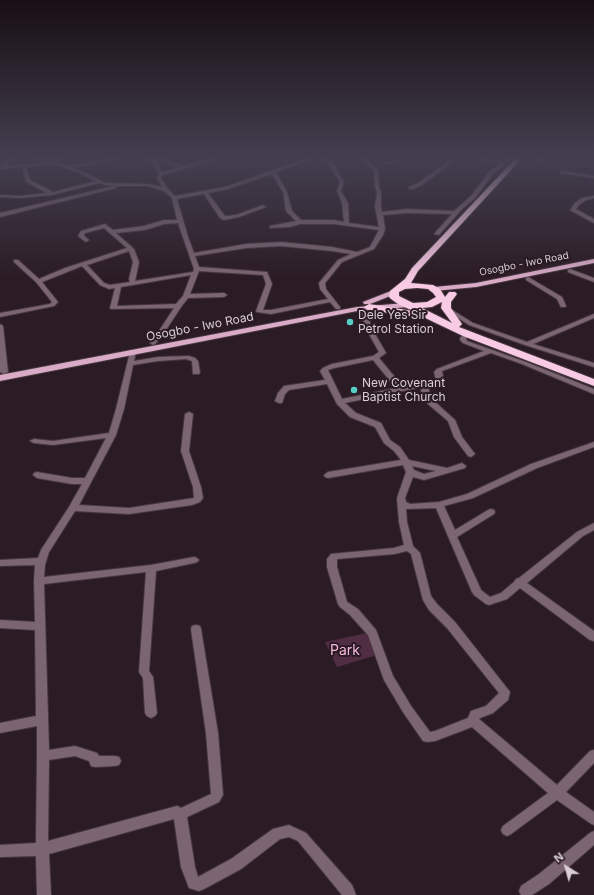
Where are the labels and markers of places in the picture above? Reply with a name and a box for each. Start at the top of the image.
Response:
place label: Dele Yes Sir Petrol Station [358,308,434,336]
marker: Dele Yes Sir Petrol Station [345,317,355,327]
place label: New Covenant Baptist Church [362,376,446,404]
marker: New Covenant Baptist Church [349,385,359,395]

